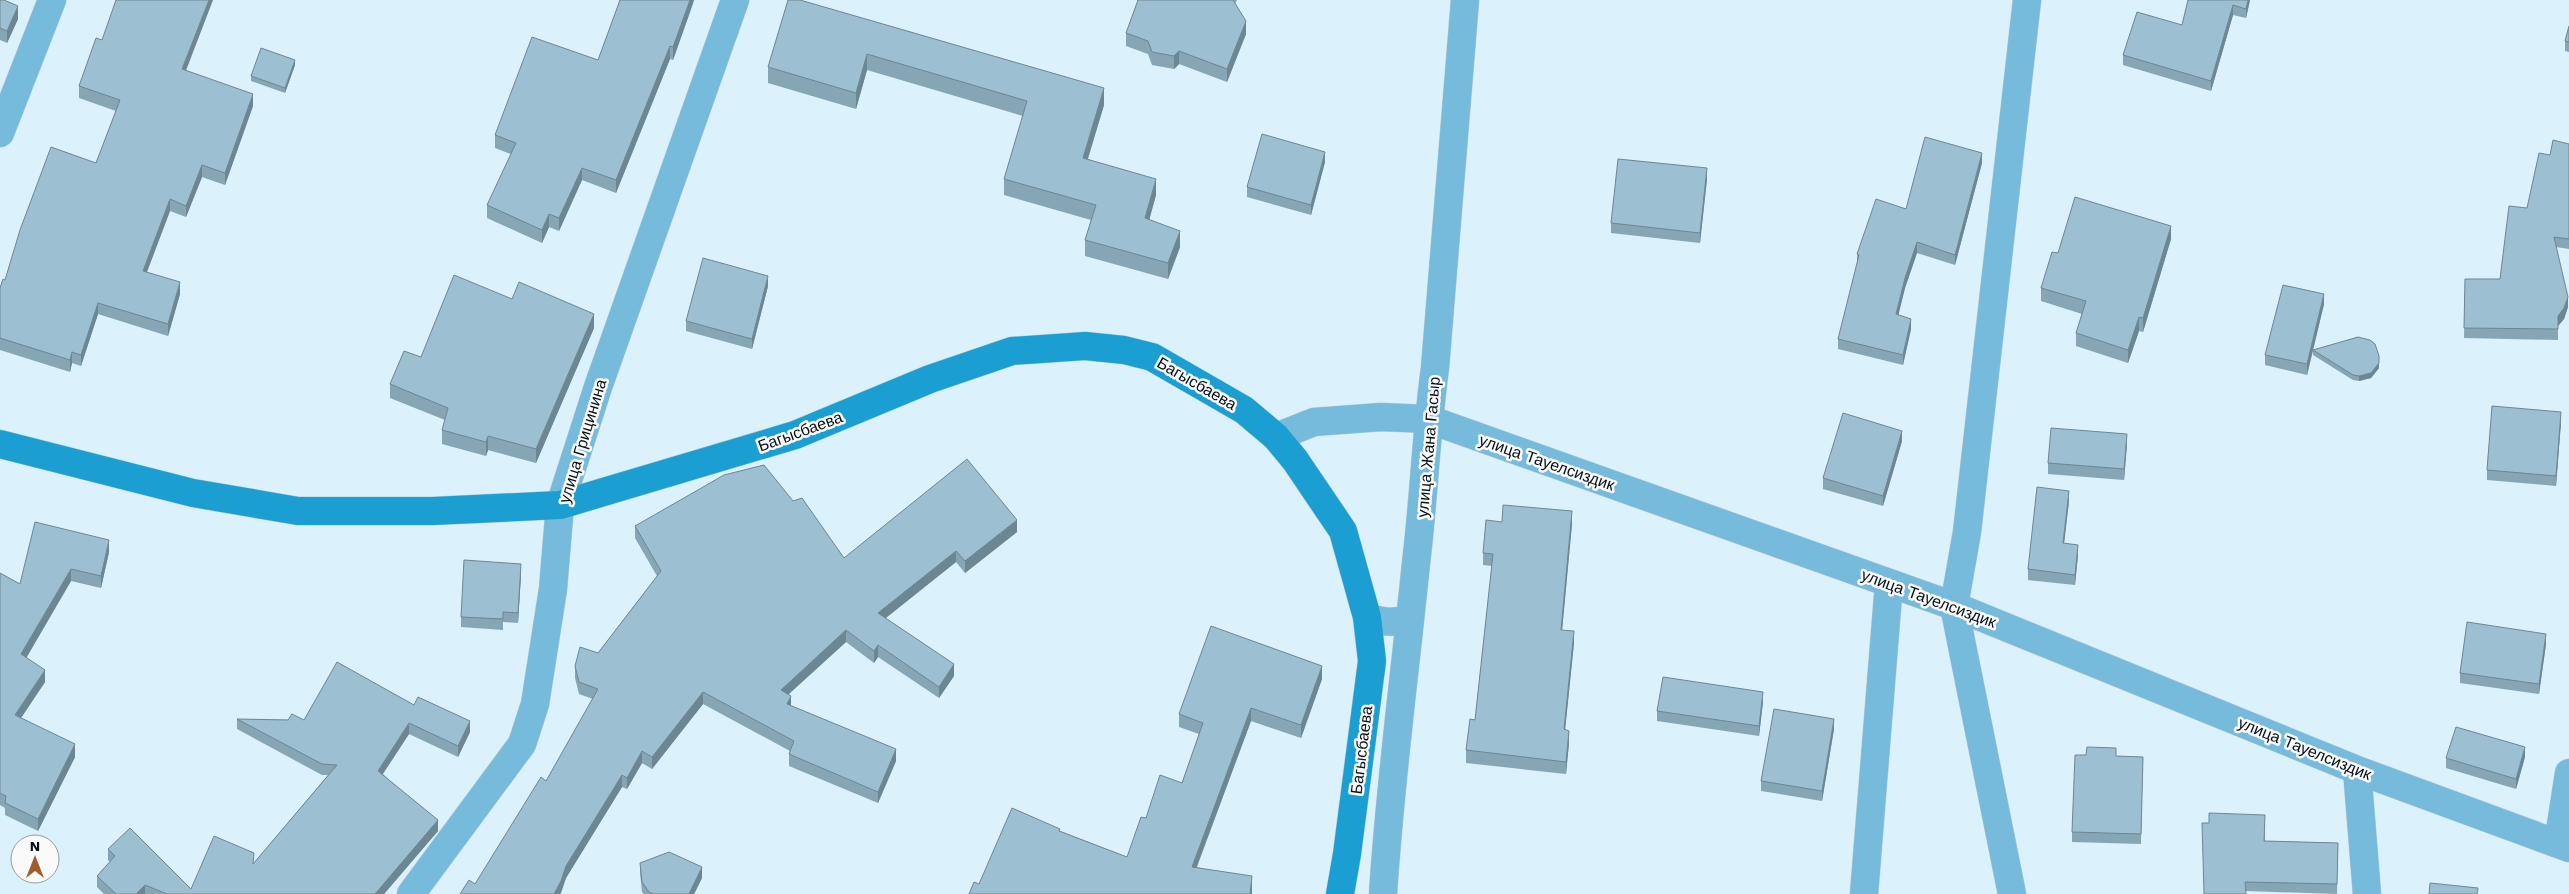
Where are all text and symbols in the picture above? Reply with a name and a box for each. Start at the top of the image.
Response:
street label: Багысбаева [1154,353,1240,414]
street label: улица Жана Гасыр [1413,376,1444,518]
street label: улица Грицинина [555,377,610,505]
street label: Багысбаева [755,407,845,456]
street label: улица Тауелсиздик [1477,430,1618,495]
street label: улица Тауелсиздик [1859,565,2000,632]
street label: Багысбаева [1347,705,1376,795]
street label: улица Тауелсиздик [2235,713,2375,784]
north arrow [10,834,60,884]
text: N [30,838,40,854]

